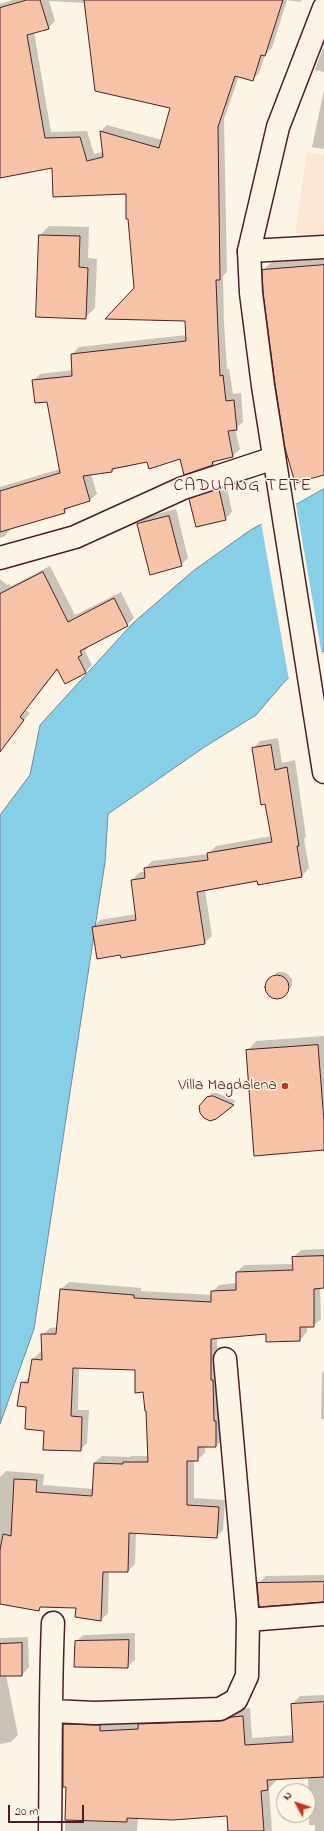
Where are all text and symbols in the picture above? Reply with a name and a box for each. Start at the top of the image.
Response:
district label: CADUANG TETE [173,476,313,498]
place label: Villa Magdalena [178,1076,277,1096]
marker: Villa Magdalena [280,1081,290,1091]
north arrow [276,1783,316,1823]
text: N [279,1788,296,1804]
scale bar [10,1797,86,1823]
text: 20 m [15,1803,38,1821]

